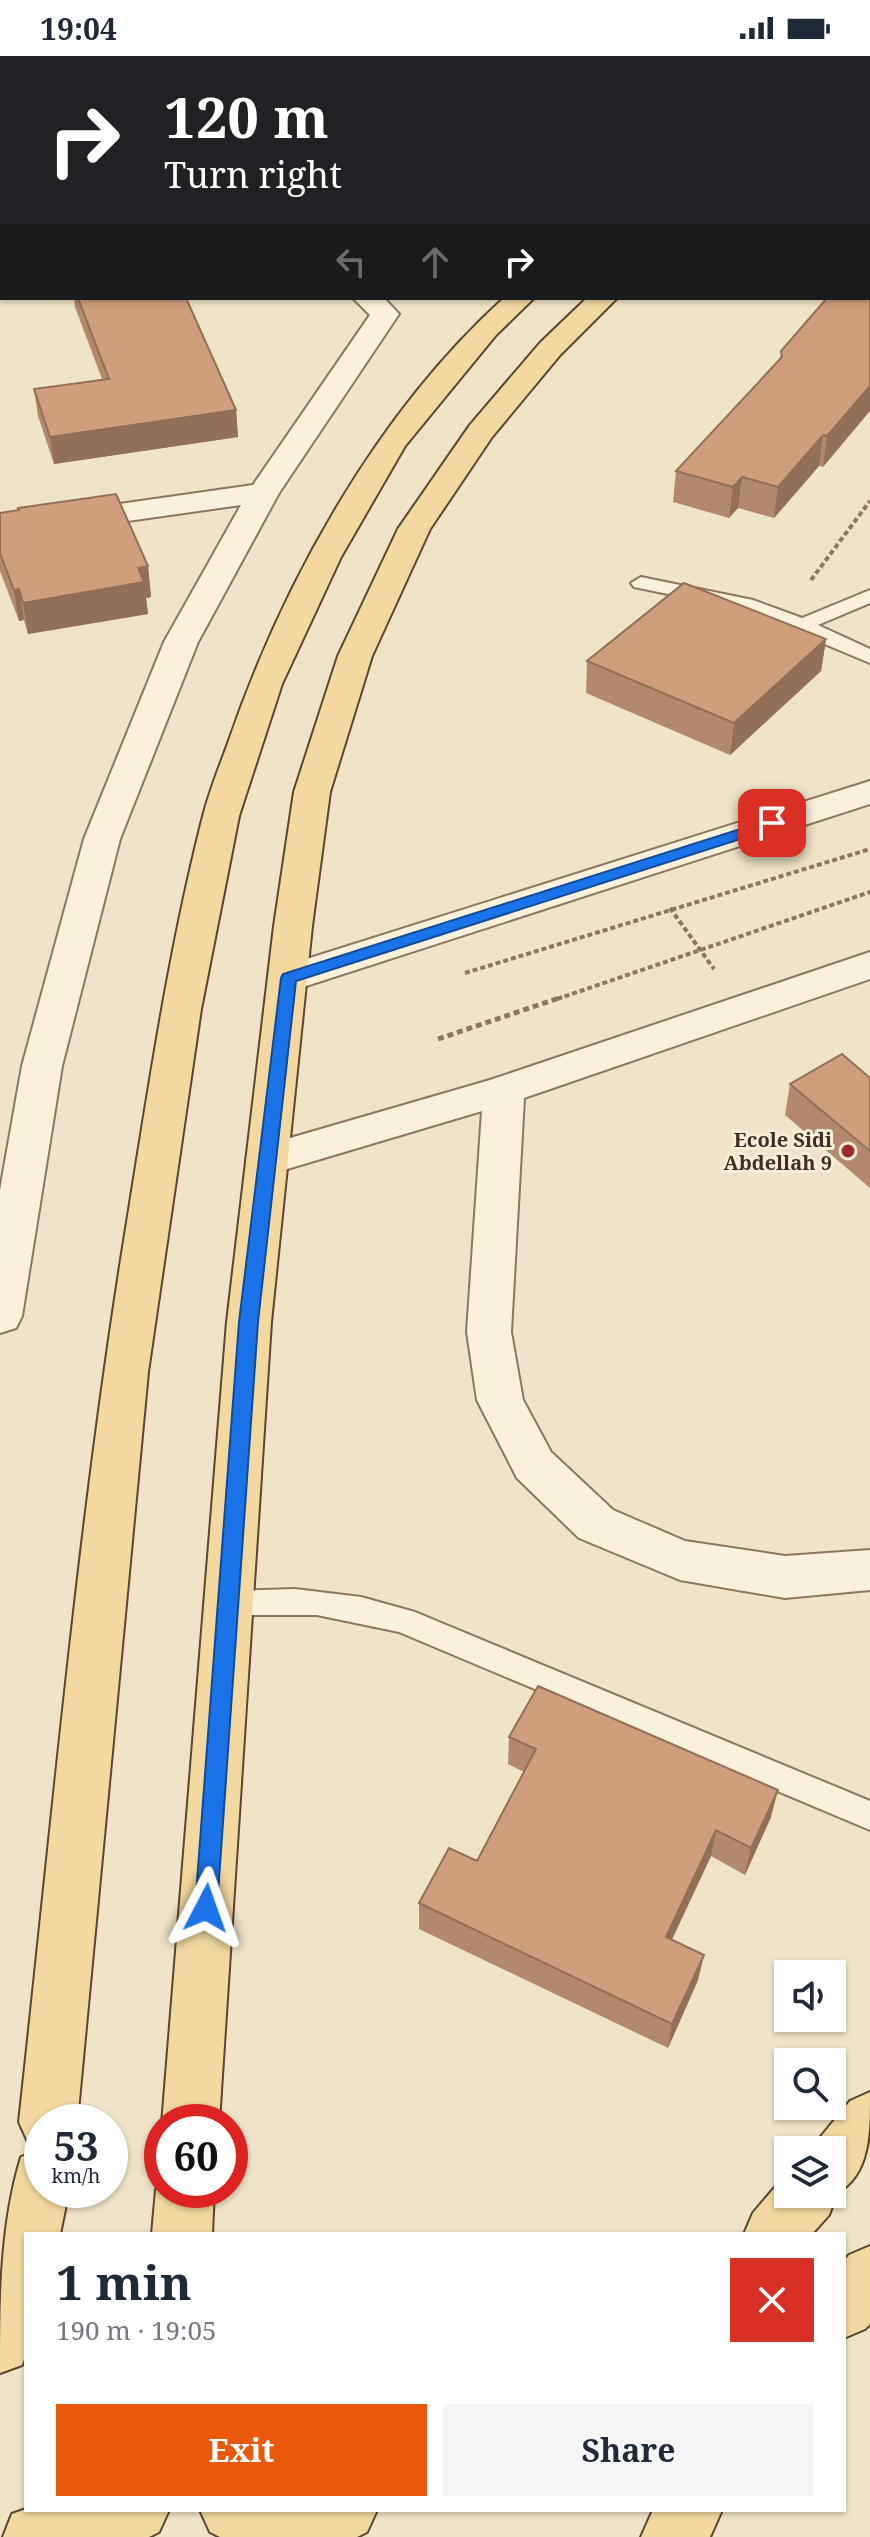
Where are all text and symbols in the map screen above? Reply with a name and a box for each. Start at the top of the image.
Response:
text: 19:04 [40,8,117,49]
text: 120 m [164,78,329,154]
icon: right [32,88,136,192]
text: Turn right [164,150,342,199]
icon: left [329,240,373,284]
icon: ahead [413,240,457,284]
icon: right [497,240,541,284]
pin [738,789,806,857]
icon: arrive [750,801,794,845]
place label: Ecole Sidi Abdellah 9 [724,1126,832,1176]
marker: Ecole Sidi Abdellah 9 [839,1142,857,1160]
position arrow [164,1866,248,1950]
map controls [774,1960,846,2208]
button: sound [774,1960,846,2032]
button: search [774,2048,846,2120]
speed limit sign: 60 [144,2104,248,2208]
text: 53 [53,2118,99,2173]
button: layers [774,2136,846,2208]
text: km/h [51,2162,101,2189]
text: 1 min [56,2249,192,2314]
button: close [730,2258,814,2342]
text: 190 m · 19:05 [56,2312,217,2348]
button: Exit [56,2404,427,2496]
button: Share [443,2404,814,2496]

